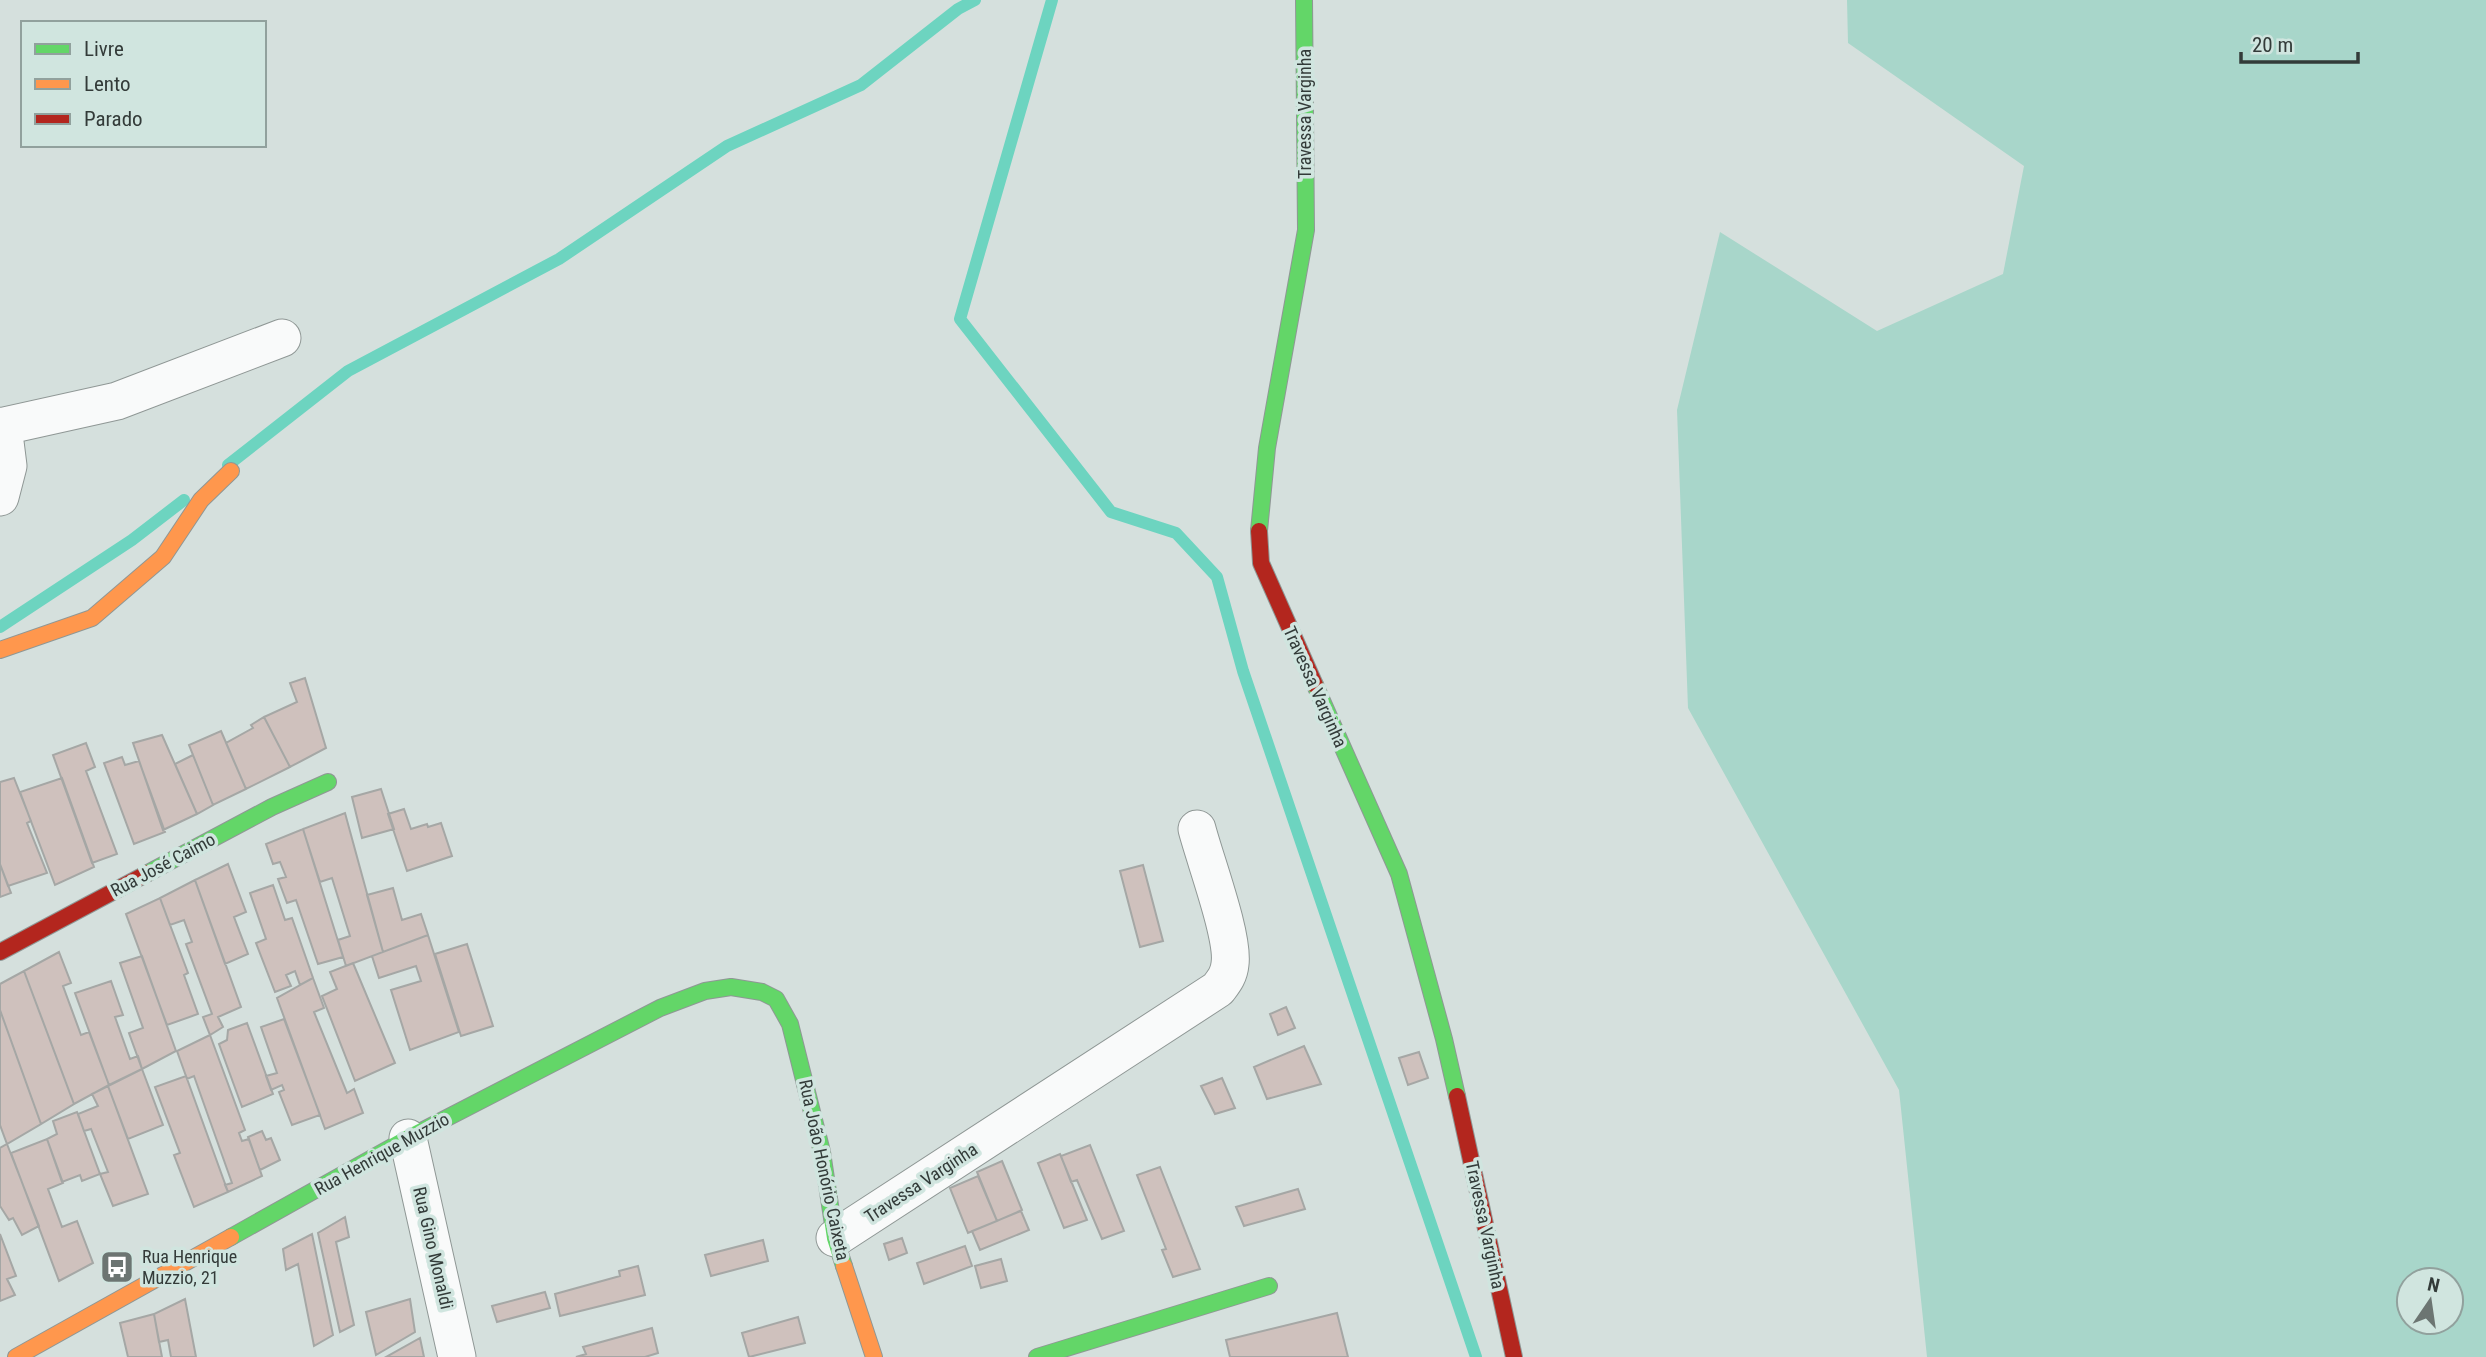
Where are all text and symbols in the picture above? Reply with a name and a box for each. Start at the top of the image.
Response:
legend [21,21,266,147]
scale bar [2241,21,2358,65]
text: 20 m [2252,33,2293,57]
text: Livre [84,37,124,61]
street label: Travessa Varginha [1294,49,1315,179]
text: Lento [84,72,131,96]
text: Parado [84,107,143,131]
street label: Travessa Varginha [1279,623,1352,751]
street label: Rua José Caimo [107,828,218,901]
street label: Rua João Honório Caixeta [795,1078,854,1262]
street label: Rua Henrique Muzzio [311,1108,453,1199]
street label: Travessa Varginha [860,1138,981,1227]
street label: Travessa Varginha [1462,1159,1509,1291]
street label: Rua Gino Monaldi [409,1185,458,1311]
place label: Rua Henrique Muzzio, 21 [142,1246,237,1288]
bus stop icon: Rua Henrique Muzzio, 21 [98,1248,136,1286]
north arrow [2395,1266,2465,1336]
text: N [2425,1272,2442,1297]

